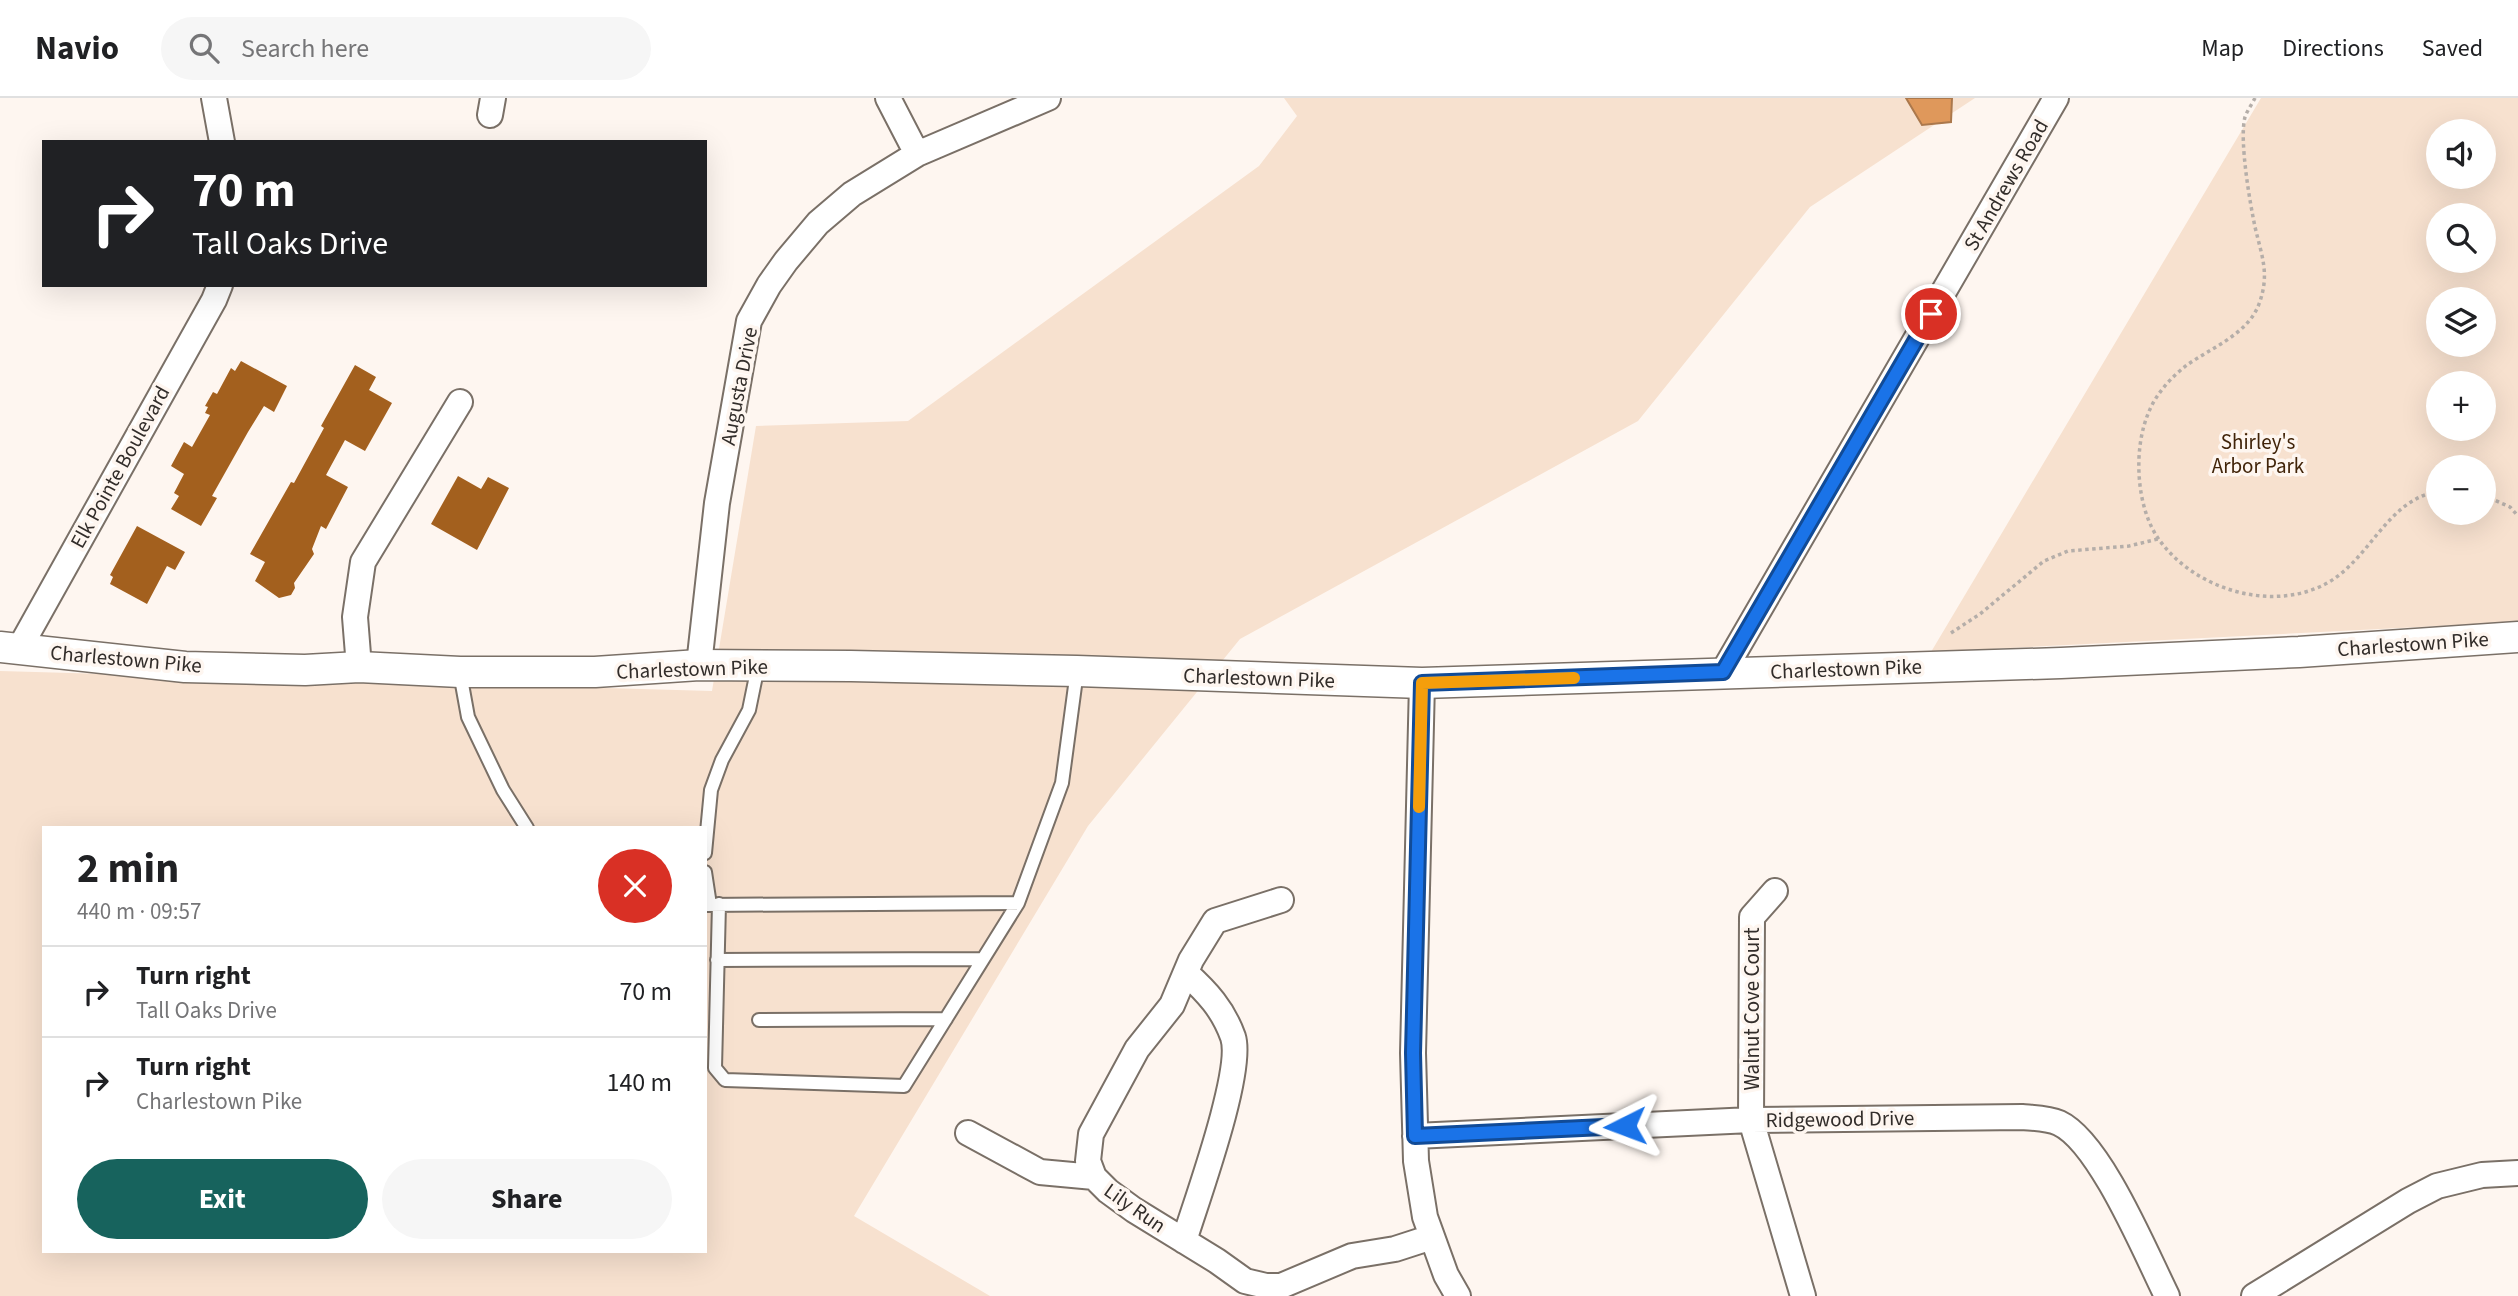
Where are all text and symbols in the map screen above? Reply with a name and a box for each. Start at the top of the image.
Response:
search box [161,17,651,80]
text: Navio [35,25,119,72]
icon: search [185,29,223,67]
text: Search here [241,30,369,67]
text: Map [2201,31,2244,66]
text: Directions [2282,31,2384,66]
text: Saved [2422,31,2483,66]
street label: St Andrews Road [1956,114,2056,256]
map controls [2426,119,2496,525]
button: sound [2426,119,2496,189]
text: 70 m [192,156,296,226]
icon: right [77,168,168,259]
button: search [2426,203,2496,273]
text: Tall Oaks Drive [192,221,388,267]
pin [1901,284,1961,344]
button: layers [2426,287,2496,357]
icon: arrive [1912,295,1950,333]
street label: Augusta Drive [713,324,765,448]
button: + [2426,371,2496,441]
street label: Elk Pointe Boulevard [63,380,177,554]
park label: Shirley's Arbor Park [2212,427,2305,481]
button: − [2426,455,2496,525]
street label: Charlestown Pike [2336,624,2490,664]
street label: Charlestown Pike [49,637,203,681]
street label: Charlestown Pike [616,651,768,687]
street label: Charlestown Pike [1770,651,1922,687]
street label: Charlestown Pike [1183,660,1335,696]
text: 2 min [77,839,179,899]
button: close [598,849,672,923]
text: 440 m · 09:57 [77,895,201,928]
street label: Walnut Cove Court [1737,927,1767,1091]
text: Turn right [136,957,251,994]
icon: right [77,973,115,1011]
text: 70 m [619,973,672,1010]
text: Tall Oaks Drive [136,994,277,1027]
text: Turn right [136,1048,251,1085]
icon: right [77,1064,115,1102]
text: 140 m [606,1064,672,1101]
text: Charlestown Pike [136,1085,302,1118]
position arrow [1588,1089,1662,1163]
street label: Ridgewood Drive [1765,1103,1915,1135]
button: Exit [77,1159,368,1239]
button: Share [382,1159,672,1239]
street label: Lily Run [1098,1176,1172,1240]

